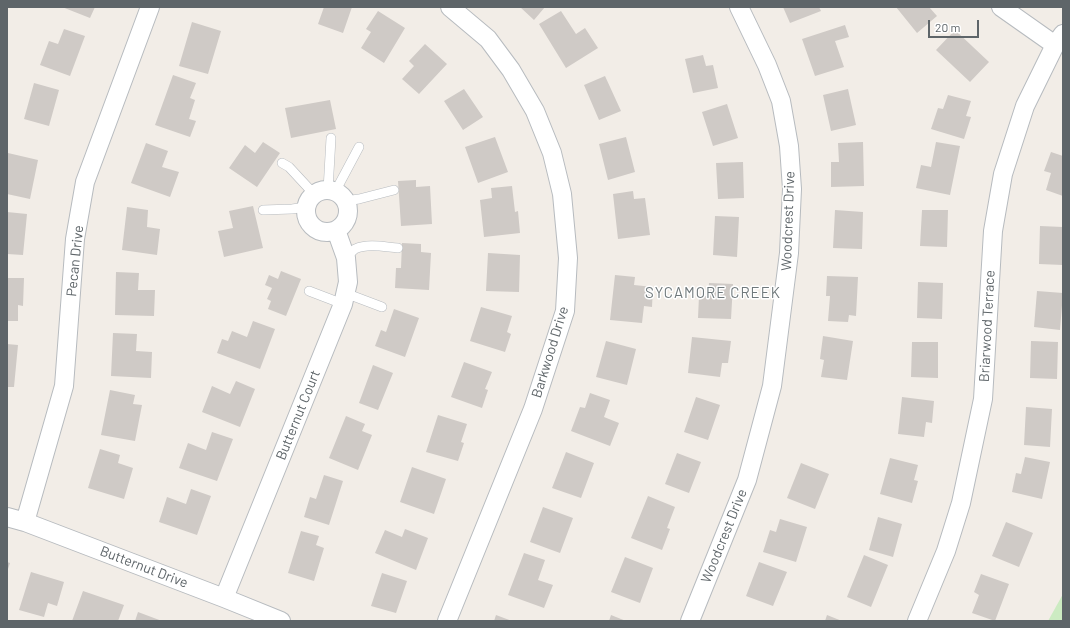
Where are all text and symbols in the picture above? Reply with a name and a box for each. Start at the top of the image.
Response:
scale bar [930,12,981,38]
text: 20 m [935,20,961,34]
street label: Woodcrest Drive [778,171,798,271]
street label: Pecan Drive [63,225,87,297]
street label: Briarwood Terrace [976,270,998,382]
district label: SYCAMORE CREEK [645,284,781,302]
street label: Barkwood Drive [528,304,572,400]
street label: Butternut Court [272,368,324,462]
street label: Woodcrest Drive [697,487,751,585]
street label: Butternut Drive [98,543,190,591]

